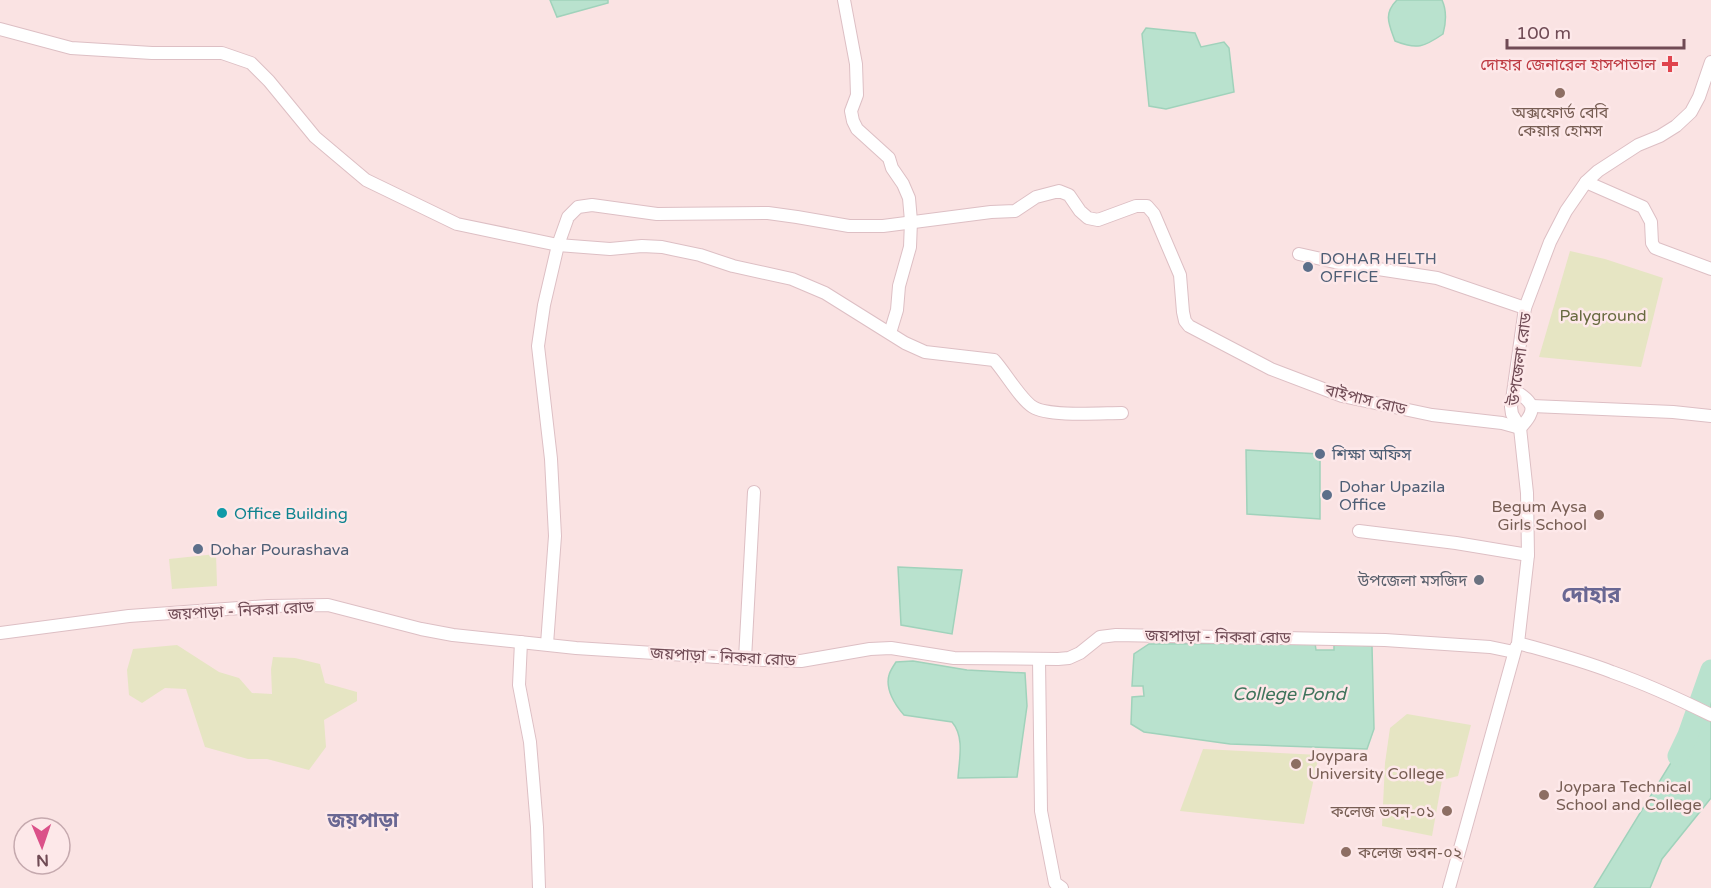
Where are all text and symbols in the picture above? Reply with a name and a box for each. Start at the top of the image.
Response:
scale bar [1507,12,1684,50]
text: 100 m [1516,22,1571,44]
place label: দোহার জেনারেল হাসপাতাল [1480,55,1656,75]
marker: দোহার জেনারেল হাসপাতাল [1661,55,1679,73]
marker: অক্সফোর্ড বেবি কেয়ার হোমস [1553,86,1567,100]
place label: অক্সফোর্ড বেবি কেয়ার হোমস [1511,103,1609,141]
place label: DOHAR HELTH OFFICE [1320,249,1437,287]
marker: DOHAR HELTH OFFICE [1301,260,1315,274]
park label: Palyground [1559,306,1647,326]
street label: উপজেলা রোড [1503,311,1536,408]
street label: বাইপাস রোড [1322,380,1409,420]
place label: শিক্ষা অফিস [1331,445,1412,465]
marker: শিক্ষা অফিস [1313,447,1327,461]
place label: Dohar Upazila Office [1339,477,1445,515]
marker: Dohar Upazila Office [1320,488,1334,502]
place label: Begum Aysa Girls School [1492,497,1587,535]
place label: Office Building [234,504,348,524]
marker: Office Building [215,506,229,520]
marker: Begum Aysa Girls School [1592,508,1606,522]
place label: Dohar Pourashava [210,540,349,560]
marker: Dohar Pourashava [191,542,205,556]
place label: উপজেলা মসজিদ [1357,571,1468,591]
marker: উপজেলা মসজিদ [1472,573,1486,587]
district label: দোহার [1561,582,1621,608]
street label: জয়পাড়া - নিকরা রোড [167,597,315,625]
street label: জয়পাড়া - নিকরা রোড [1144,626,1292,648]
street label: জয়পাড়া - নিকরা রোড [649,643,797,671]
water label: College Pond [1232,683,1348,705]
place label: Joypara University College [1308,746,1444,784]
marker: Joypara University College [1289,757,1303,771]
place label: Joypara Technical School and College [1556,777,1702,815]
marker: Joypara Technical School and College [1537,788,1551,802]
place label: কলেজ ভবন-০১ [1330,802,1435,822]
marker: কলেজ ভবন-০১ [1440,804,1454,818]
district label: জয়পাড়া [327,809,399,833]
north arrow [12,816,72,876]
place label: কলেজ ভবন-০২ [1357,843,1463,863]
marker: কলেজ ভবন-০২ [1339,845,1353,859]
text: N [36,850,49,870]

